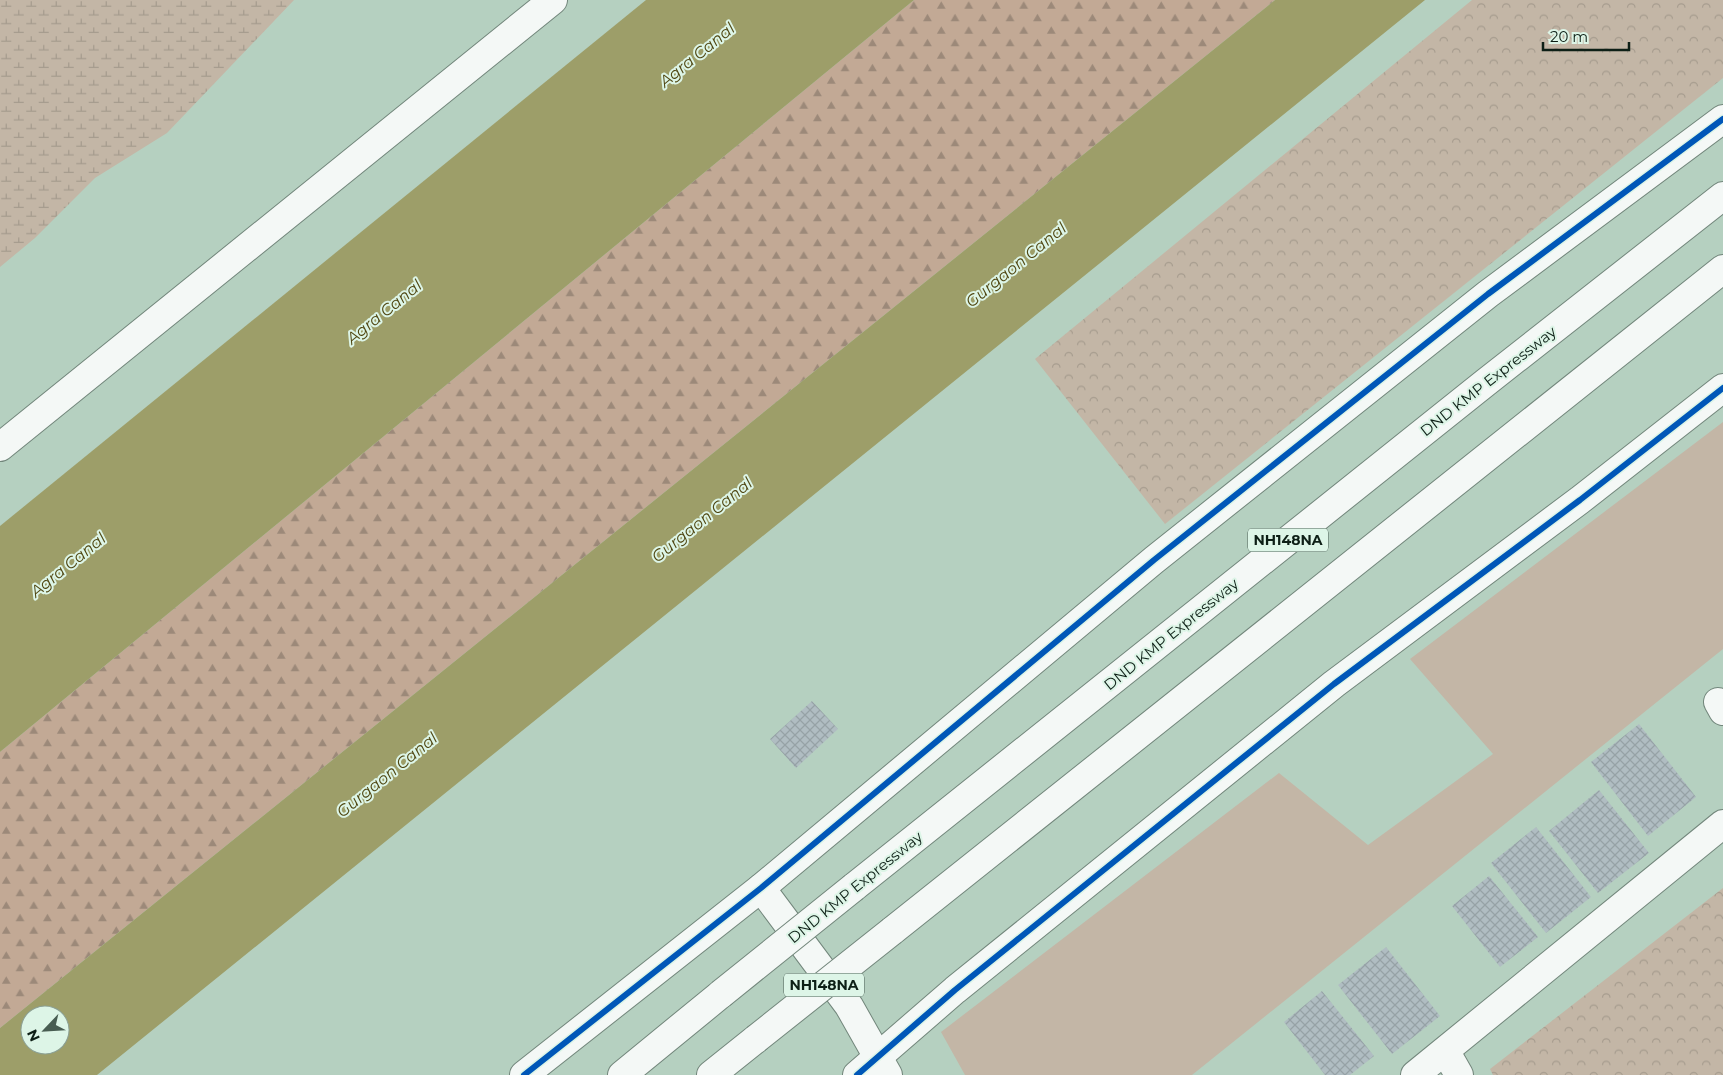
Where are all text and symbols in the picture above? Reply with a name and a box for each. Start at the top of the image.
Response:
water label: Agra Canal [655,18,739,92]
scale bar [1543,20,1629,52]
text: 20 m [1550,27,1588,46]
water label: Gurgaon Canal [962,218,1071,311]
water label: Agra Canal [342,275,426,349]
street label: DND KMP Expressway [1416,321,1561,440]
water label: Gurgaon Canal [648,473,757,566]
water label: Agra Canal [26,528,110,602]
road number: NH148NA [1248,528,1328,552]
street label: DND KMP Expressway [1100,573,1243,694]
water label: Gurgaon Canal [333,728,442,821]
street label: DND KMP Expressway [784,826,927,947]
road number: NH148NA [784,974,864,996]
north arrow [20,1005,70,1055]
text: N [23,1027,44,1044]

